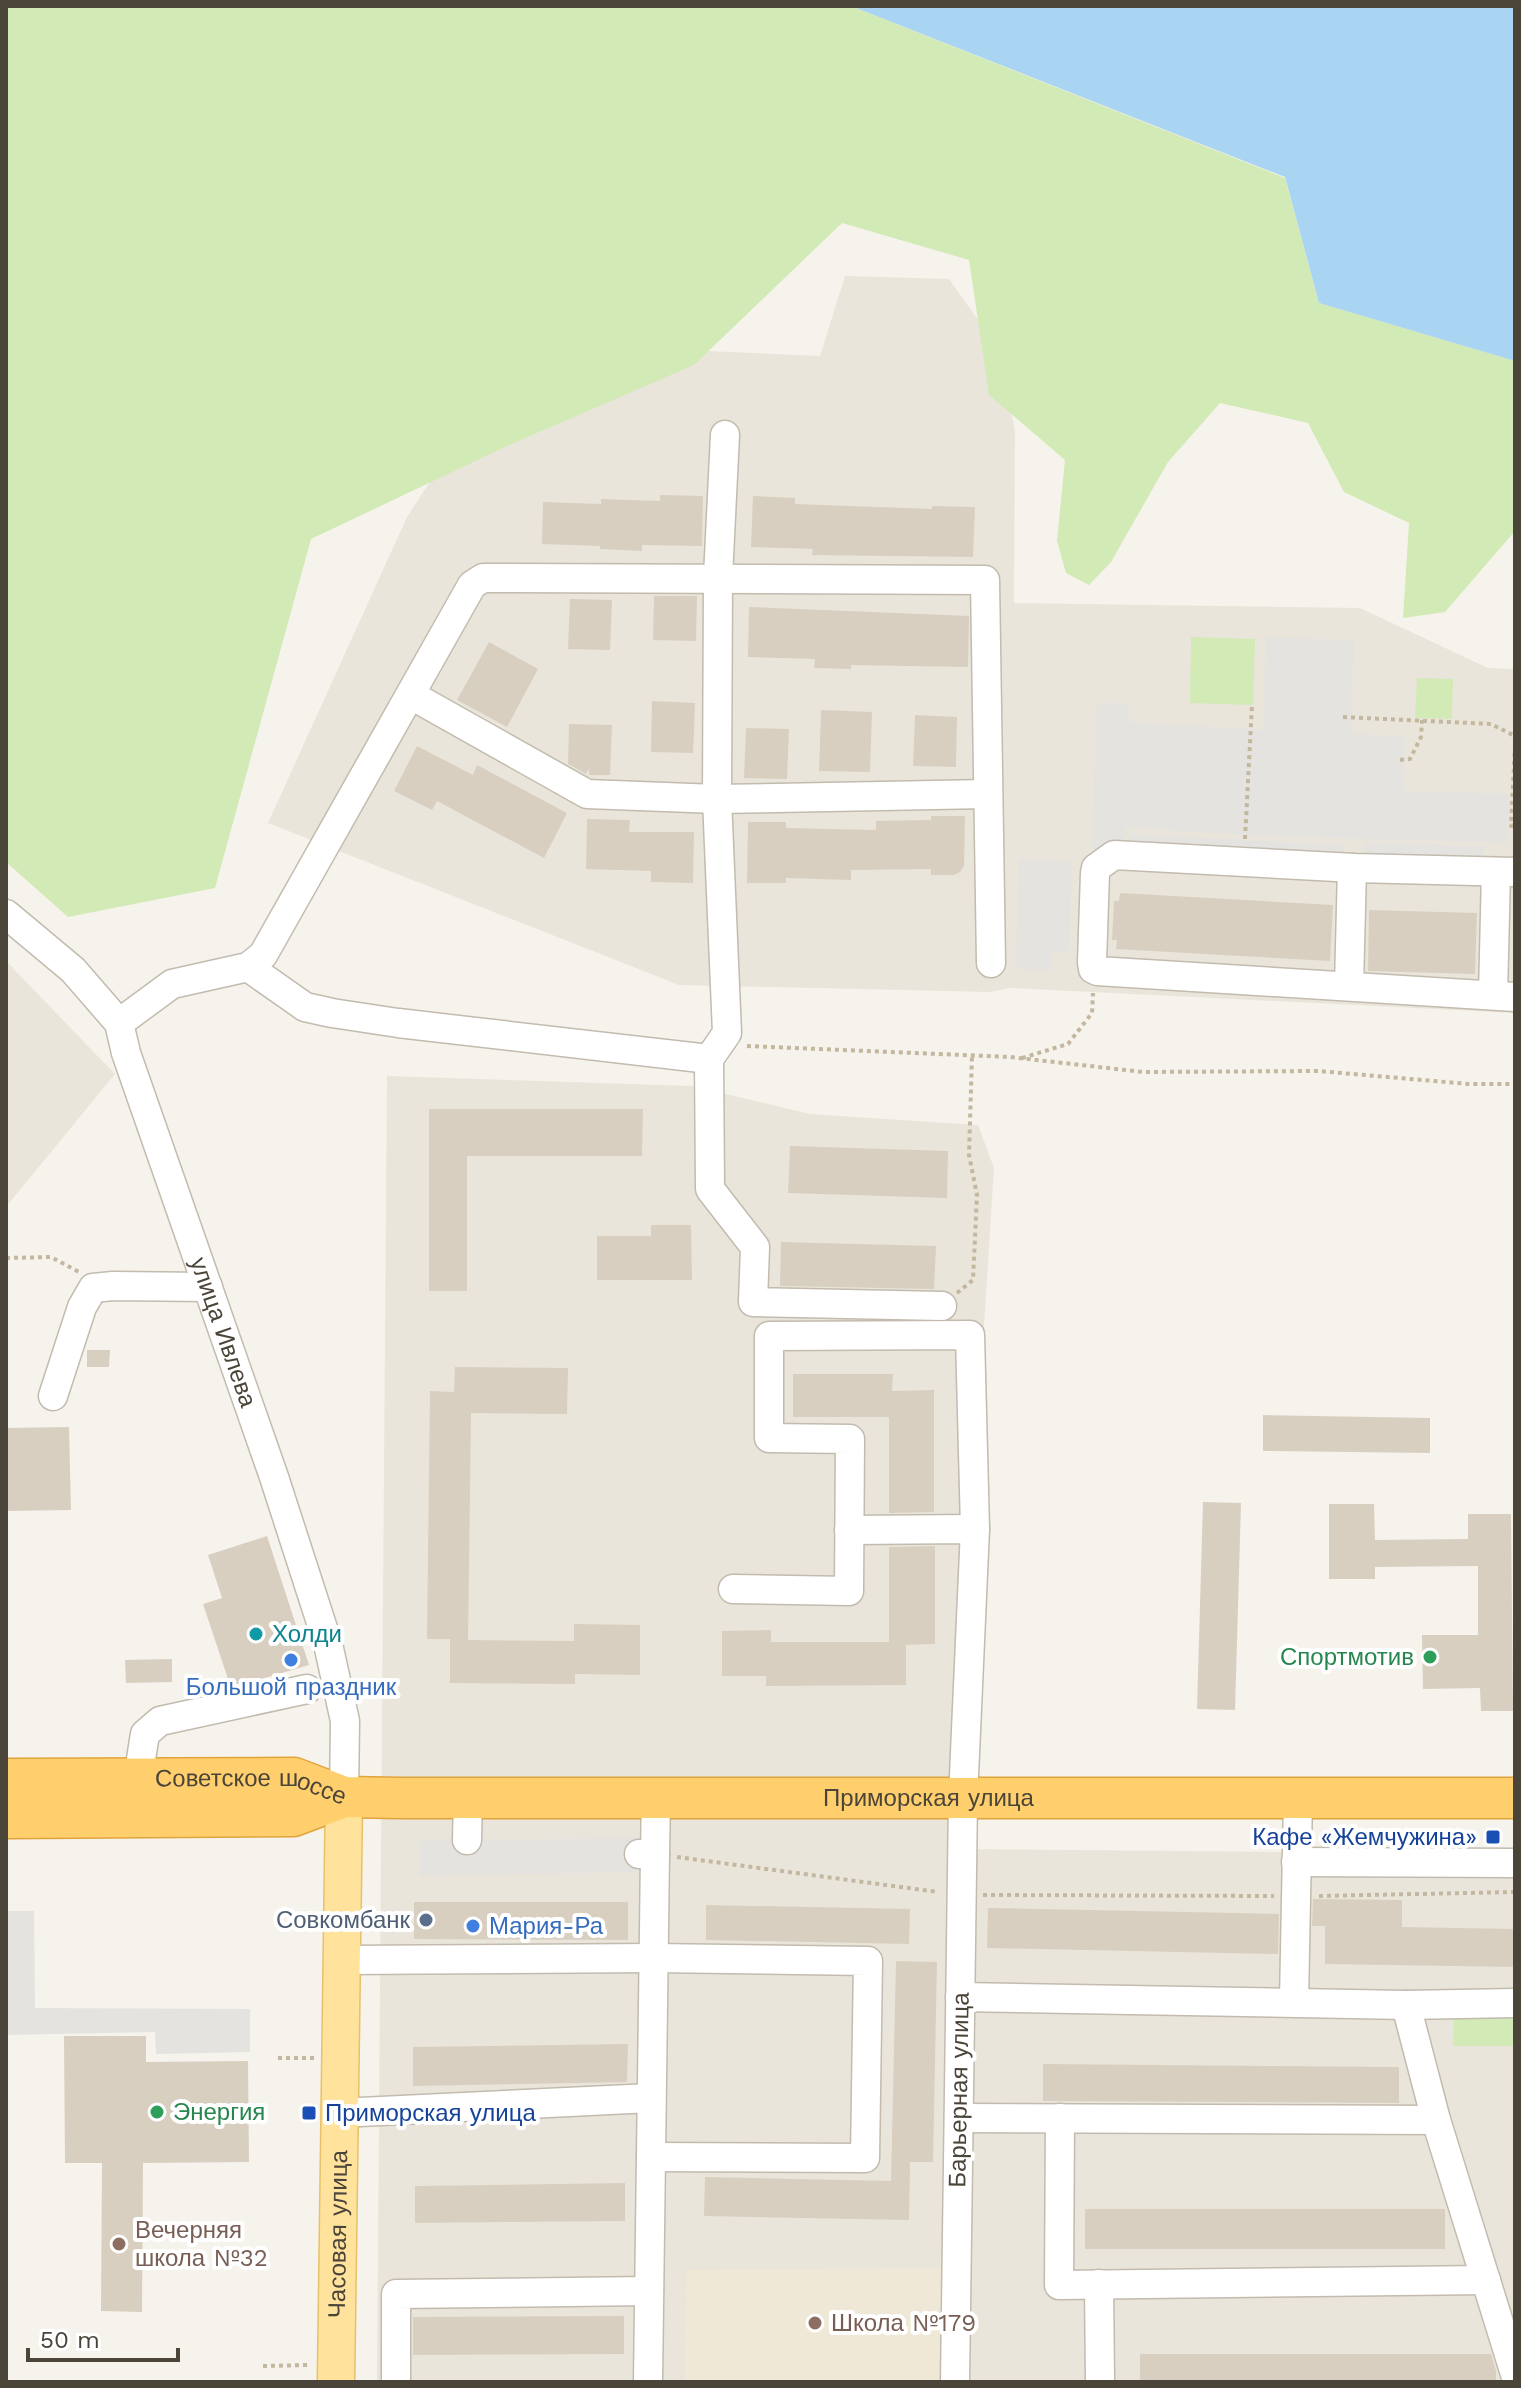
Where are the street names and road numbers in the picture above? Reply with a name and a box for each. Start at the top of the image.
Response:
street label: улица Ивлева [184,1254,263,1411]
street label: Советское шоссе [155,1764,350,1811]
street label: Приморская улица [823,1784,1035,1812]
street label: Барьерная улица [943,1991,975,2188]
street label: Часовая улица [323,2149,353,2318]

